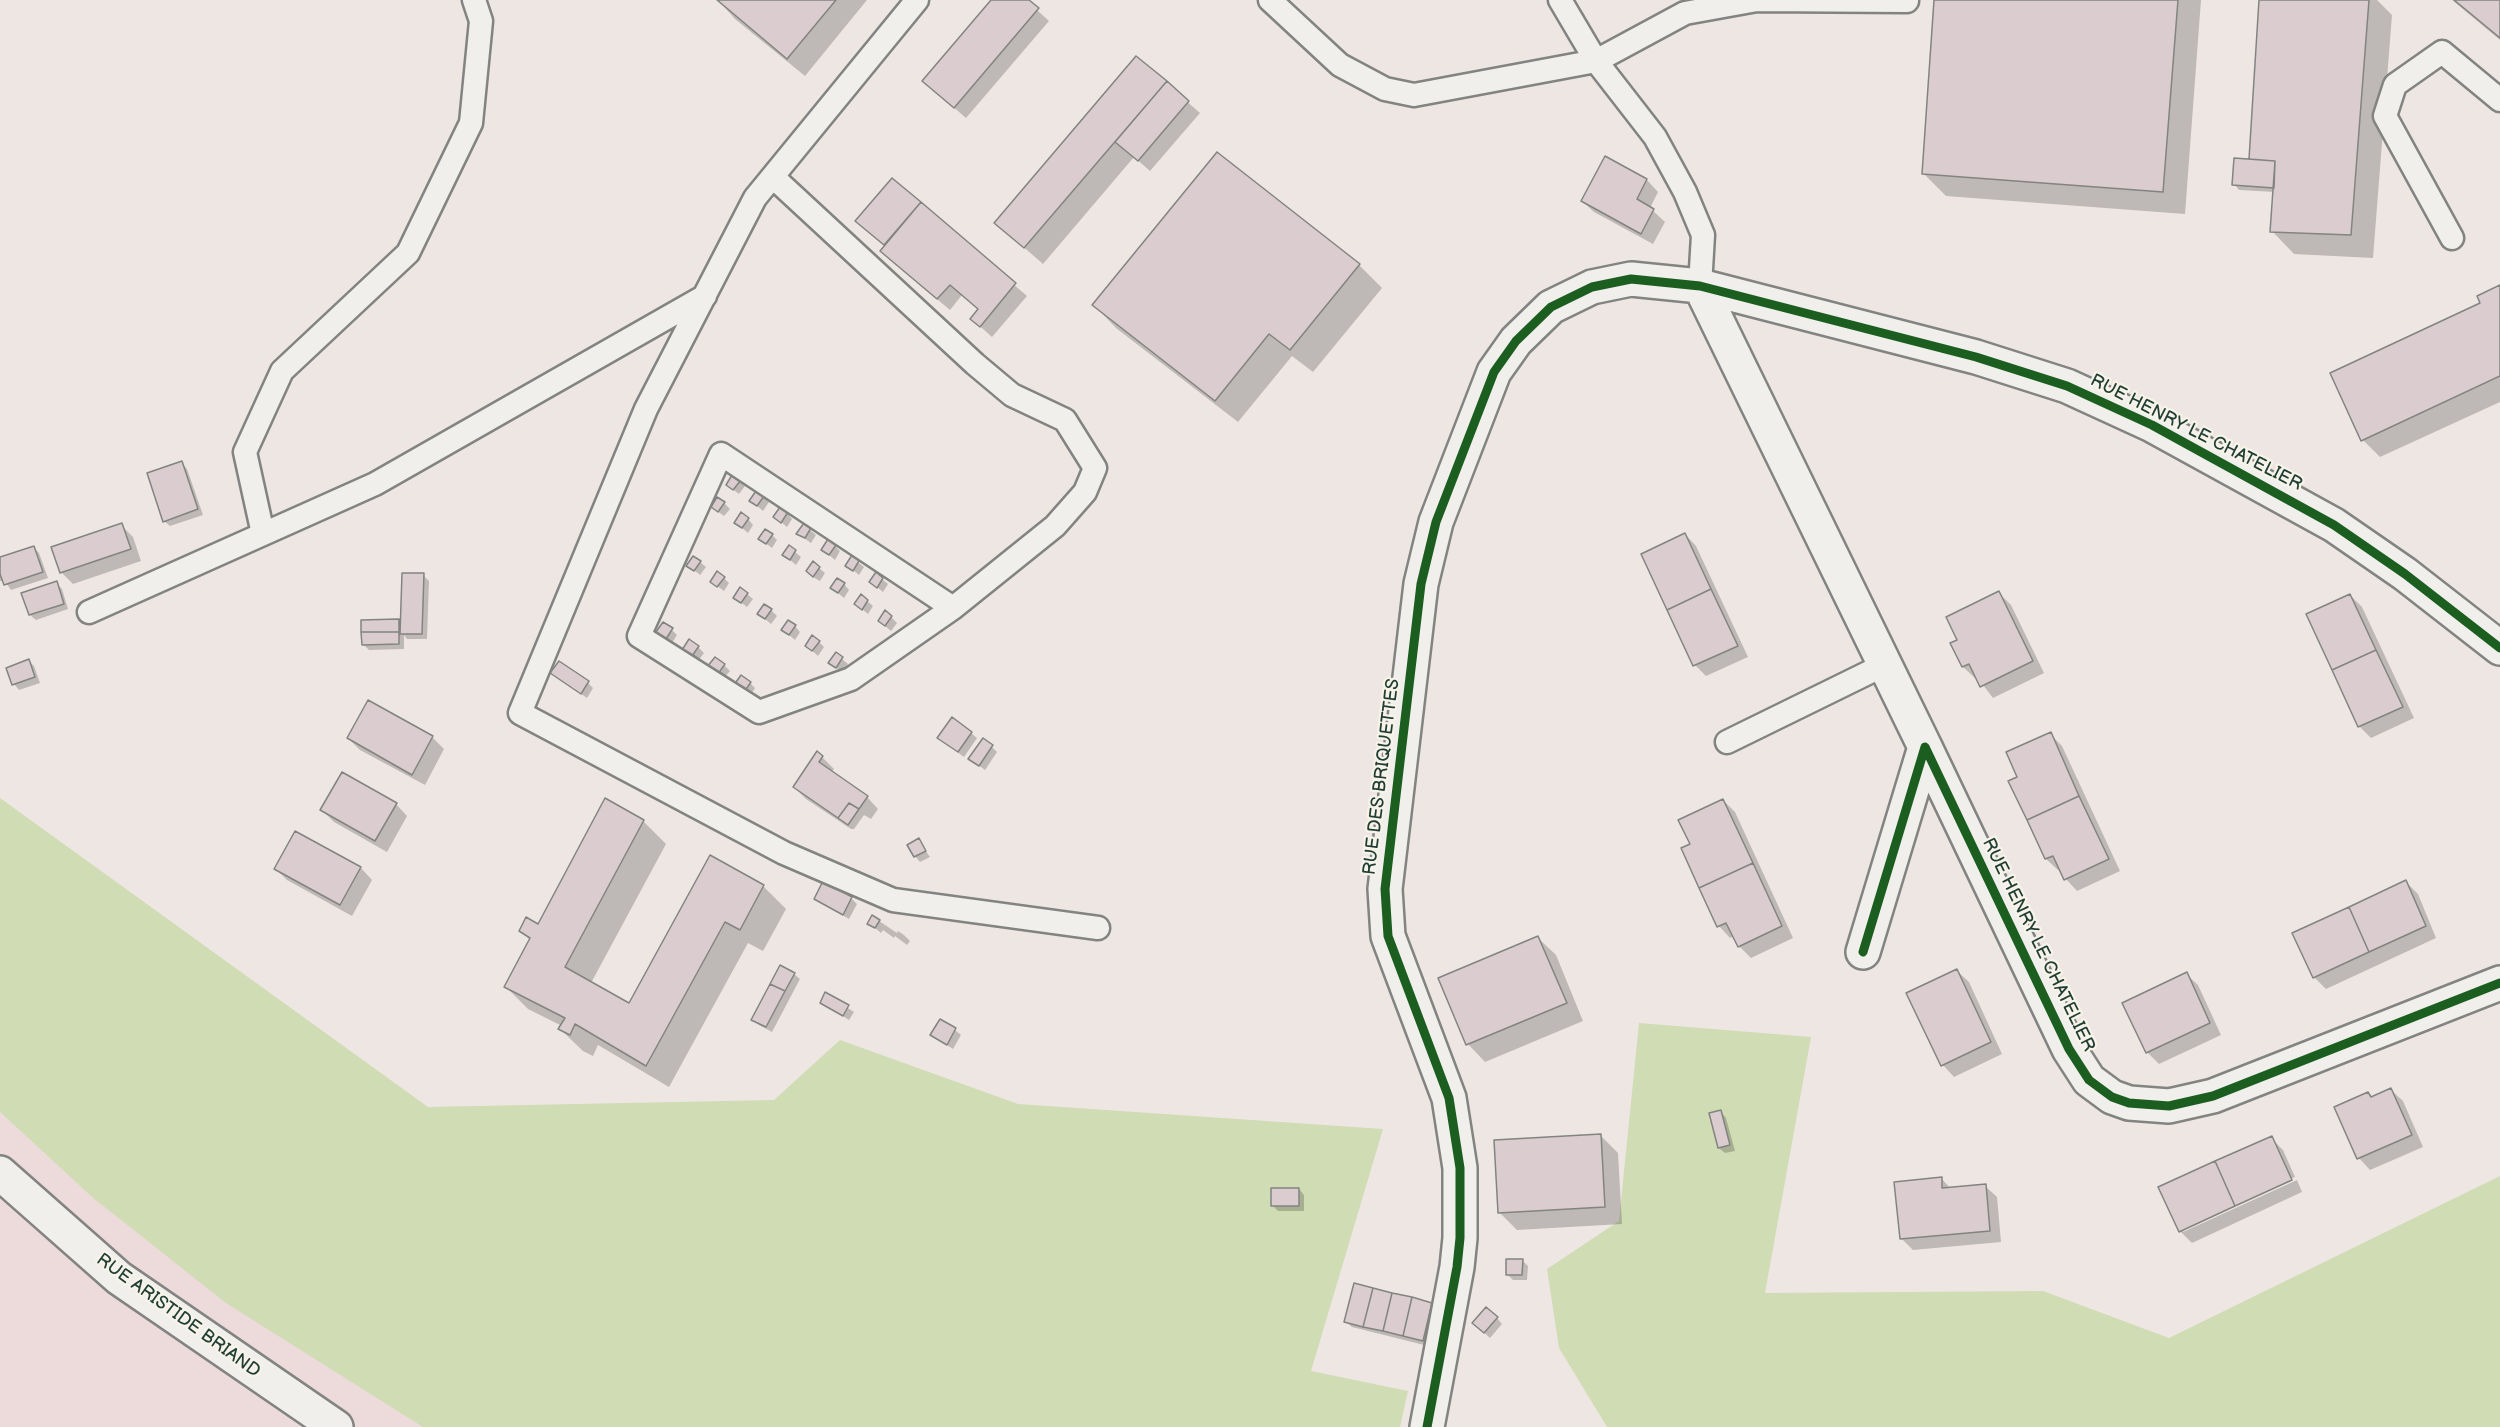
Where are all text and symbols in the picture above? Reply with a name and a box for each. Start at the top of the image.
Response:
street label: RUE HENRY LE CHATELIER [2086,370,2306,496]
street label: RUE DES BRIQUETTES [1359,678,1405,876]
street label: RUE HENRY LE CHATELIER [1977,835,2099,1055]
street label: RUE ARISTIDE BRIAND [92,1249,264,1383]

